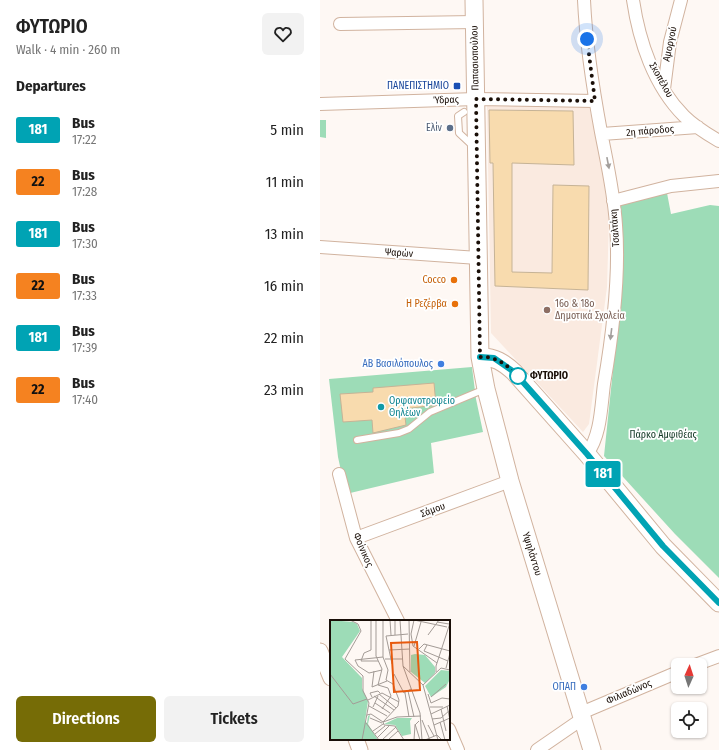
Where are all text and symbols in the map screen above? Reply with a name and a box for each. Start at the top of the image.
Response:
button: heart [262,13,304,55]
text: ΦΥΤΩΡΙΟ [16,15,88,38]
street label: Παπασιοπούλου [467,25,482,91]
street label: Αμοργού [659,25,680,63]
your location [577,29,597,49]
text: Walk · 4 min · 260 m [16,42,120,57]
street label: Σκοπέλου [646,60,676,100]
text: Departures [16,77,86,95]
place label: ΠΑΝΕΠΙΣΤΗΜΙΟ [387,80,449,92]
marker: ΠΑΝΕΠΙΣΤΗΜΙΟ [452,81,462,91]
street label: Ύδρας [433,94,460,106]
text: Bus [72,114,95,132]
text: 181 [29,121,47,138]
text: 5 min [270,121,304,139]
place label: Ελίν [426,121,443,134]
street label: 2η πάροδος [626,122,675,139]
marker: Ελίν [445,123,455,133]
text: 17:22 [72,132,97,147]
one-way arrow [605,157,611,169]
text: Bus [72,166,95,184]
text: 22 [32,173,44,190]
text: 11 min [266,173,304,191]
text: 17:28 [72,184,97,199]
street label: Τσαλτάκη [607,209,622,248]
text: Bus [72,218,95,236]
text: 181 [29,225,47,242]
text: 13 min [265,225,304,243]
text: 17:30 [72,236,98,251]
street label: Ψαρών [385,245,414,260]
text: Bus [72,270,95,288]
place label: Cocco [422,274,446,286]
marker: Cocco [449,275,459,285]
text: 22 [32,277,44,294]
text: 16 min [264,277,304,295]
text: 17:33 [72,288,97,303]
place label: Η Ρεζέρβα [406,297,447,310]
place label: 16ο & 18ο Δημοτικά Σχολεία [555,298,625,322]
marker: Η Ρεζέρβα [450,299,460,309]
marker: 16ο & 18ο Δημοτικά Σχολεία [542,305,552,315]
text: Bus [72,322,95,340]
one-way arrow [607,328,614,340]
text: 181 [29,329,47,346]
text: 22 min [264,329,304,347]
text: 17:39 [72,340,97,355]
place label: ΑΒ Βασιλόπουλος [363,357,434,370]
marker: ΑΒ Βασιλόπουλος [436,359,446,369]
marker: ΦΥΤΩΡΙΟ [509,367,527,385]
place label: ΦΥΤΩΡΙΟ [530,370,568,382]
text: Bus [72,374,95,392]
text: 22 [32,381,44,398]
text: 23 min [264,381,304,399]
text: 17:40 [72,392,98,407]
place label: Ορφανοτροφείο Θηλέων [389,394,455,419]
marker: Ορφανοτροφείο Θηλέων [376,402,386,412]
park label: Πάρκο Αμφιθέας [629,428,697,441]
line badge: 181 [580,461,626,487]
text: 181 [594,465,612,482]
street label: Σάμου [419,499,447,520]
street label: Υψηλάντου [520,530,545,577]
street label: Φοίνικος [350,531,377,570]
inset map [330,620,450,740]
north arrow [671,658,707,694]
map controls [671,658,707,738]
street label: Φιλιαδώνος [604,676,654,707]
place label: ΟΠΑΠ [552,681,576,693]
marker: ΟΠΑΠ [579,682,589,692]
button: Directions [16,696,156,742]
button: Tickets [164,696,304,742]
button: locate [671,702,707,738]

